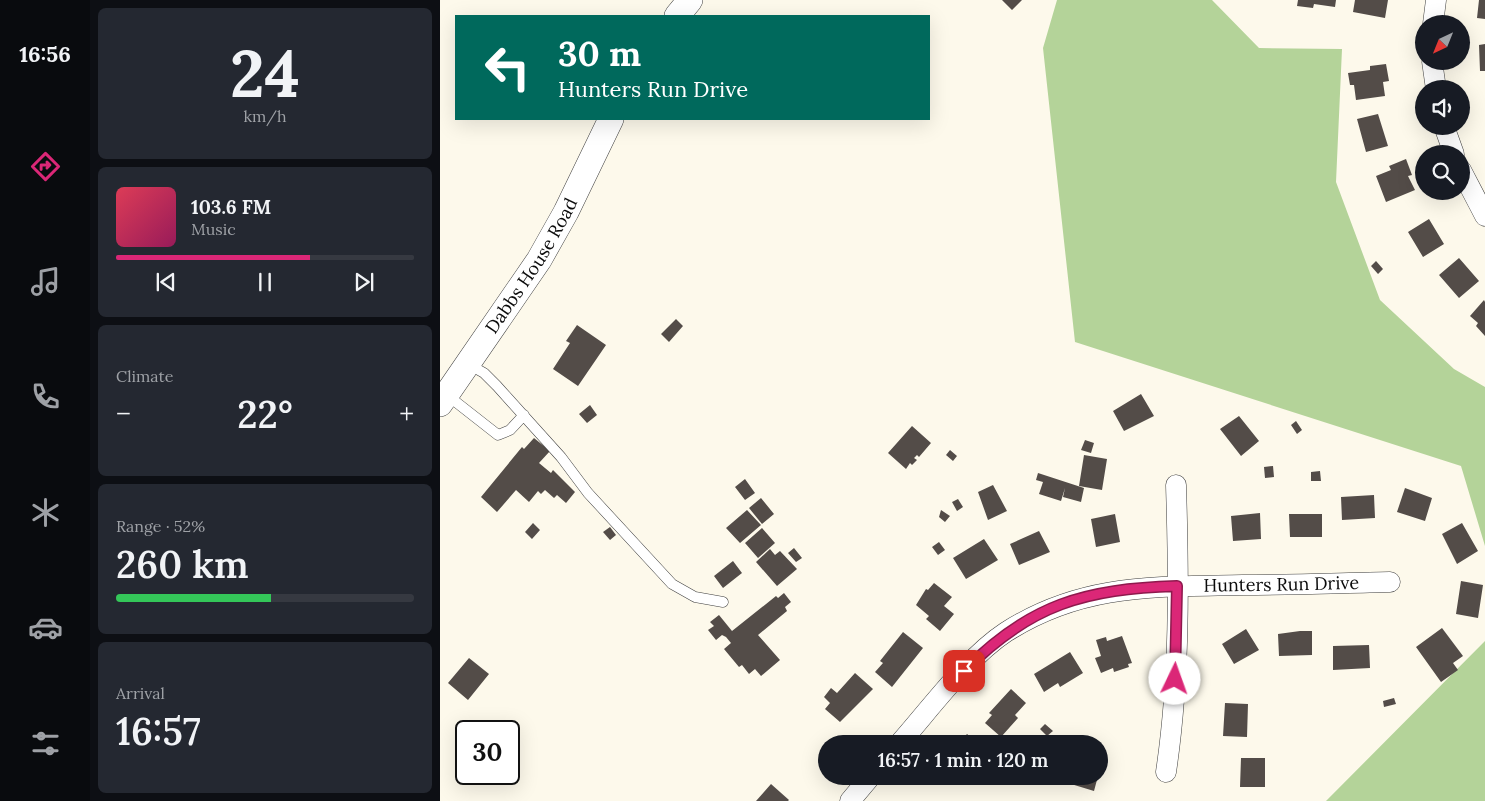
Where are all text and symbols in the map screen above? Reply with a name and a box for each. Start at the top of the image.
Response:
north arrow [1415,15,1470,70]
map controls [1415,15,1470,200]
text: 30 m [558,31,641,76]
text: 24 [230,32,300,115]
icon: left [475,35,540,100]
text: 16:56 [19,40,71,68]
text: Hunters Run Drive [558,75,748,103]
button: sound [1415,80,1470,135]
text: km/h [243,106,287,126]
button: search [1415,145,1470,200]
icon: directions [28,149,63,184]
street label: Dabbs House Road [480,194,582,338]
text: 103.6 FM [191,195,271,219]
text: Music [191,219,236,239]
icon: music [28,264,63,299]
icon: previous [152,268,180,296]
icon: pause [251,268,279,296]
icon: next [350,268,378,296]
text: Climate [116,366,173,386]
icon: phone [28,379,63,414]
text: 22° [237,390,293,438]
text: − [116,396,131,432]
text: + [399,396,414,432]
icon: climate [28,495,63,530]
text: Range · 52% [116,516,205,536]
text: 260 km [116,540,249,588]
street label: Hunters Run Drive [1203,571,1360,597]
icon: car [28,610,63,645]
pin [943,650,985,692]
position arrow [1148,652,1200,704]
icon: arrive [950,657,978,685]
text: Arrival [116,683,165,703]
text: 16:57 [116,707,201,755]
speed limit sign: 30 [455,720,520,785]
icon: filters [28,726,63,761]
text: 16:57 · 1 min · 120 m [878,748,1048,772]

